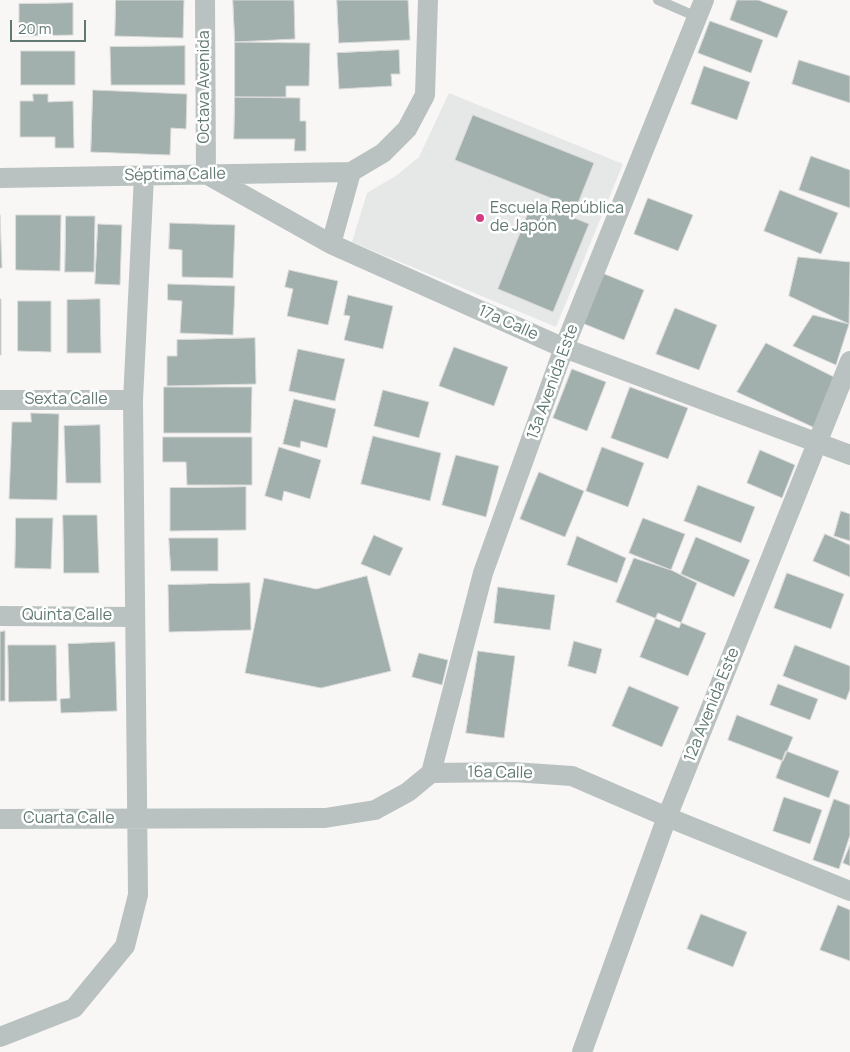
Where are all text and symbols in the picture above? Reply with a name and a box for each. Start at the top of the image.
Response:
scale bar [12,10,89,42]
text: 20 m [18,18,51,39]
street label: Octava Avenida [195,30,215,144]
street label: Séptima Calle [124,165,226,185]
place label: Escuela República de Japón [490,199,624,237]
marker: Escuela República de Japón [474,212,486,224]
street label: 17a Calle [475,301,541,345]
street label: 13a Avenida Este [523,322,583,442]
street label: Sexta Calle [25,390,107,410]
street label: Quinta Calle [22,606,112,626]
street label: 12a Avenida Este [680,645,744,765]
street label: 16a Calle [467,763,533,783]
street label: Cuarta Calle [23,809,115,829]

